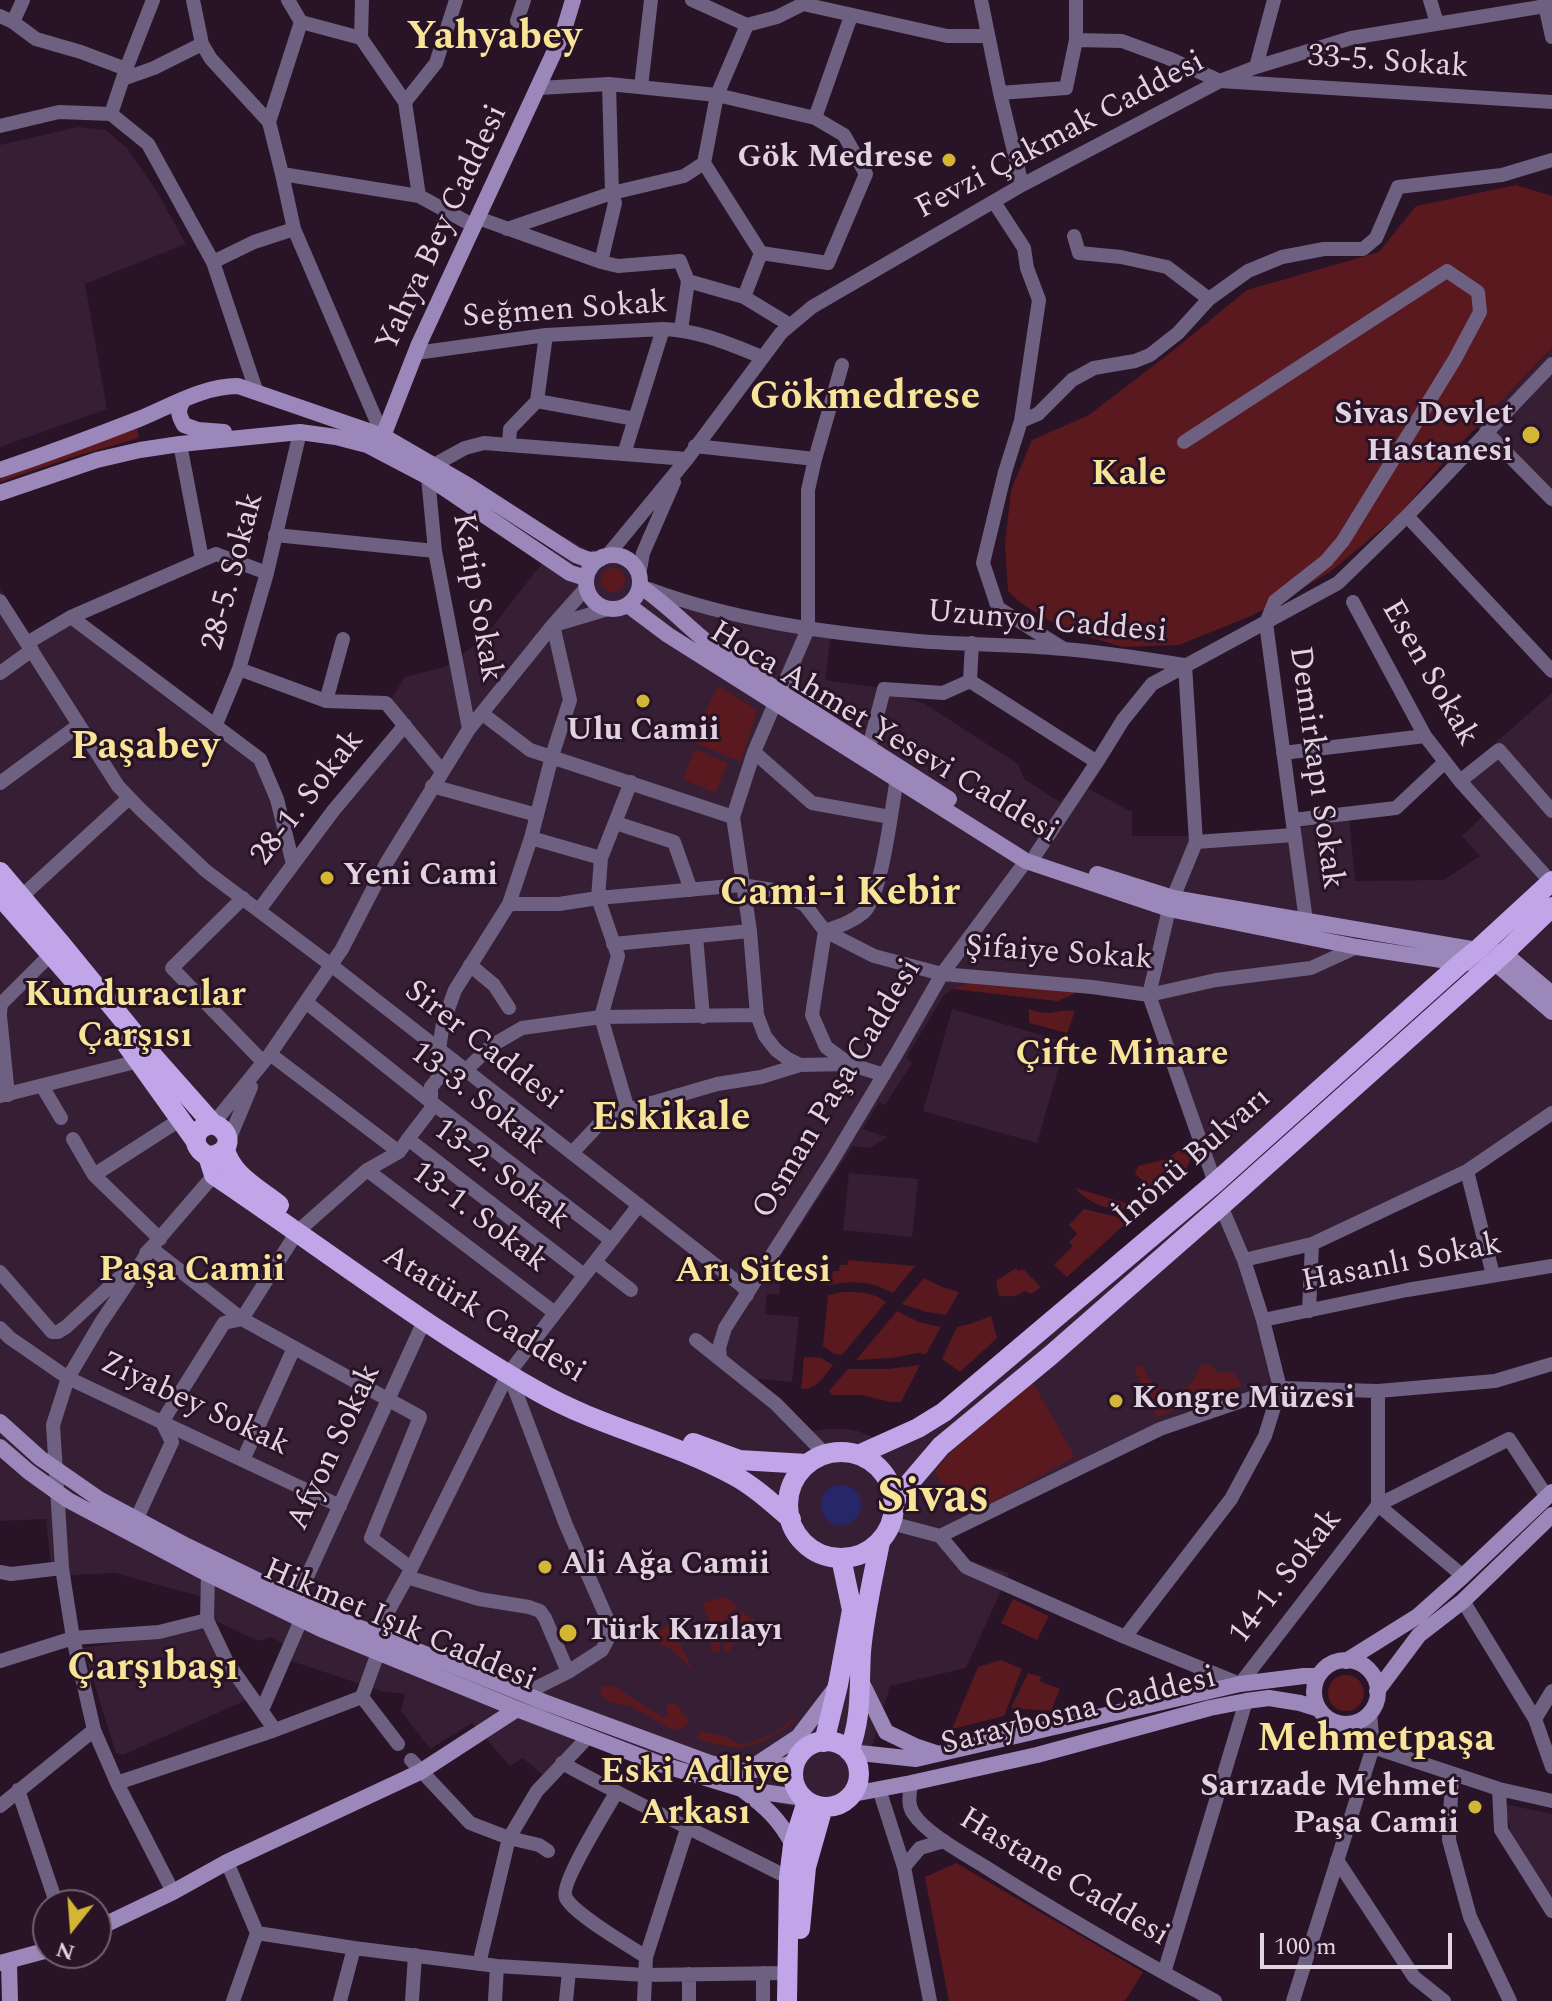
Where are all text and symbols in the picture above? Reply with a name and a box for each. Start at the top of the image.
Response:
district label: Yahyabey [406,16,582,64]
street label: 33-5. Sokak [1306,39,1470,89]
street label: Fevzi Çakmak Caddesi [910,44,1212,230]
street label: Yahya Bey Caddesi [370,100,518,358]
place label: Gök Medrese [738,141,933,179]
marker: Gök Medrese [940,151,958,169]
street label: Seğmen Sokak [461,286,669,338]
district label: Gökmedrese [750,376,980,424]
place label: Sivas Devlet Hastanesi [1334,398,1513,473]
marker: Sivas Devlet Hastanesi [1520,424,1542,446]
district label: Kale [1091,455,1167,499]
street label: 28-5. Sokak [196,489,274,655]
street label: Katip Sokak [441,510,509,686]
street label: Uzunyol Caddesi [925,594,1169,654]
street label: Esen Sokak [1371,594,1485,754]
street label: Hoca Ahmet Yesevi Caddesi [702,615,1064,853]
street label: Demirkapı Sokak [1278,644,1350,892]
marker: Ulu Camii [634,692,652,710]
place label: Ulu Camii [566,714,720,752]
street label: 28-1. Sokak [244,723,374,875]
district label: Paşabey [71,726,219,774]
place label: Yeni Cami [343,859,498,897]
marker: Yeni Cami [318,869,336,887]
district label: Cami-i Kebir [720,872,960,920]
street label: Şifaiye Sokak [964,929,1154,981]
street label: Osman Paşa Caddesi [746,953,932,1227]
street label: Sirer Caddesi [395,973,569,1121]
district label: Kunduracılar Çarşısı [24,976,246,1061]
street label: 13-3. Sokak [400,1035,552,1165]
district label: Çifte Minare [1015,1035,1229,1079]
street label: İnönü Bulvarı [1108,1081,1280,1237]
district label: Eskikale [591,1097,751,1145]
street label: 13-2. Sokak [424,1112,576,1240]
street label: 13-1. Sokak [402,1155,554,1283]
street label: Hasanlı Sokak [1299,1227,1505,1303]
street label: Atatürk Caddesi [375,1238,591,1394]
district label: Paşa Camii [99,1251,285,1295]
district label: Arı Sitesi [675,1252,831,1296]
street label: Ziyabey Sokak [93,1345,295,1467]
street label: Afyon Sokak [281,1359,391,1537]
place label: Kongre Müzesi [1132,1382,1355,1420]
marker: Kongre Müzesi [1107,1392,1125,1410]
district label: Sivas [877,1473,989,1531]
street label: 14-1. Sokak [1222,1502,1352,1654]
place label: Ali Ağa Camii [561,1548,770,1586]
street label: Hikmet Işık Caddesi [257,1552,541,1702]
marker: Ali Ağa Camii [536,1558,554,1576]
place label: Türk Kızılayı [586,1614,783,1652]
marker: Türk Kızılayı [557,1622,579,1644]
district label: Çarşıbaşı [67,1647,239,1695]
street label: Saraybosna Caddesi [937,1660,1221,1766]
district label: Mehmetpaşa [1257,1718,1495,1766]
district label: Eski Adliye Arkası [600,1753,790,1838]
place label: Sarızade Mehmet Paşa Camii [1200,1770,1459,1845]
marker: Sarızade Mehmet Paşa Camii [1466,1798,1484,1816]
street label: Hastane Caddesi [951,1801,1175,1957]
north arrow [32,1889,112,1969]
scale bar [1264,1917,1456,1967]
text: 100 m [1274,1929,1337,1965]
text: N [52,1932,79,1969]

